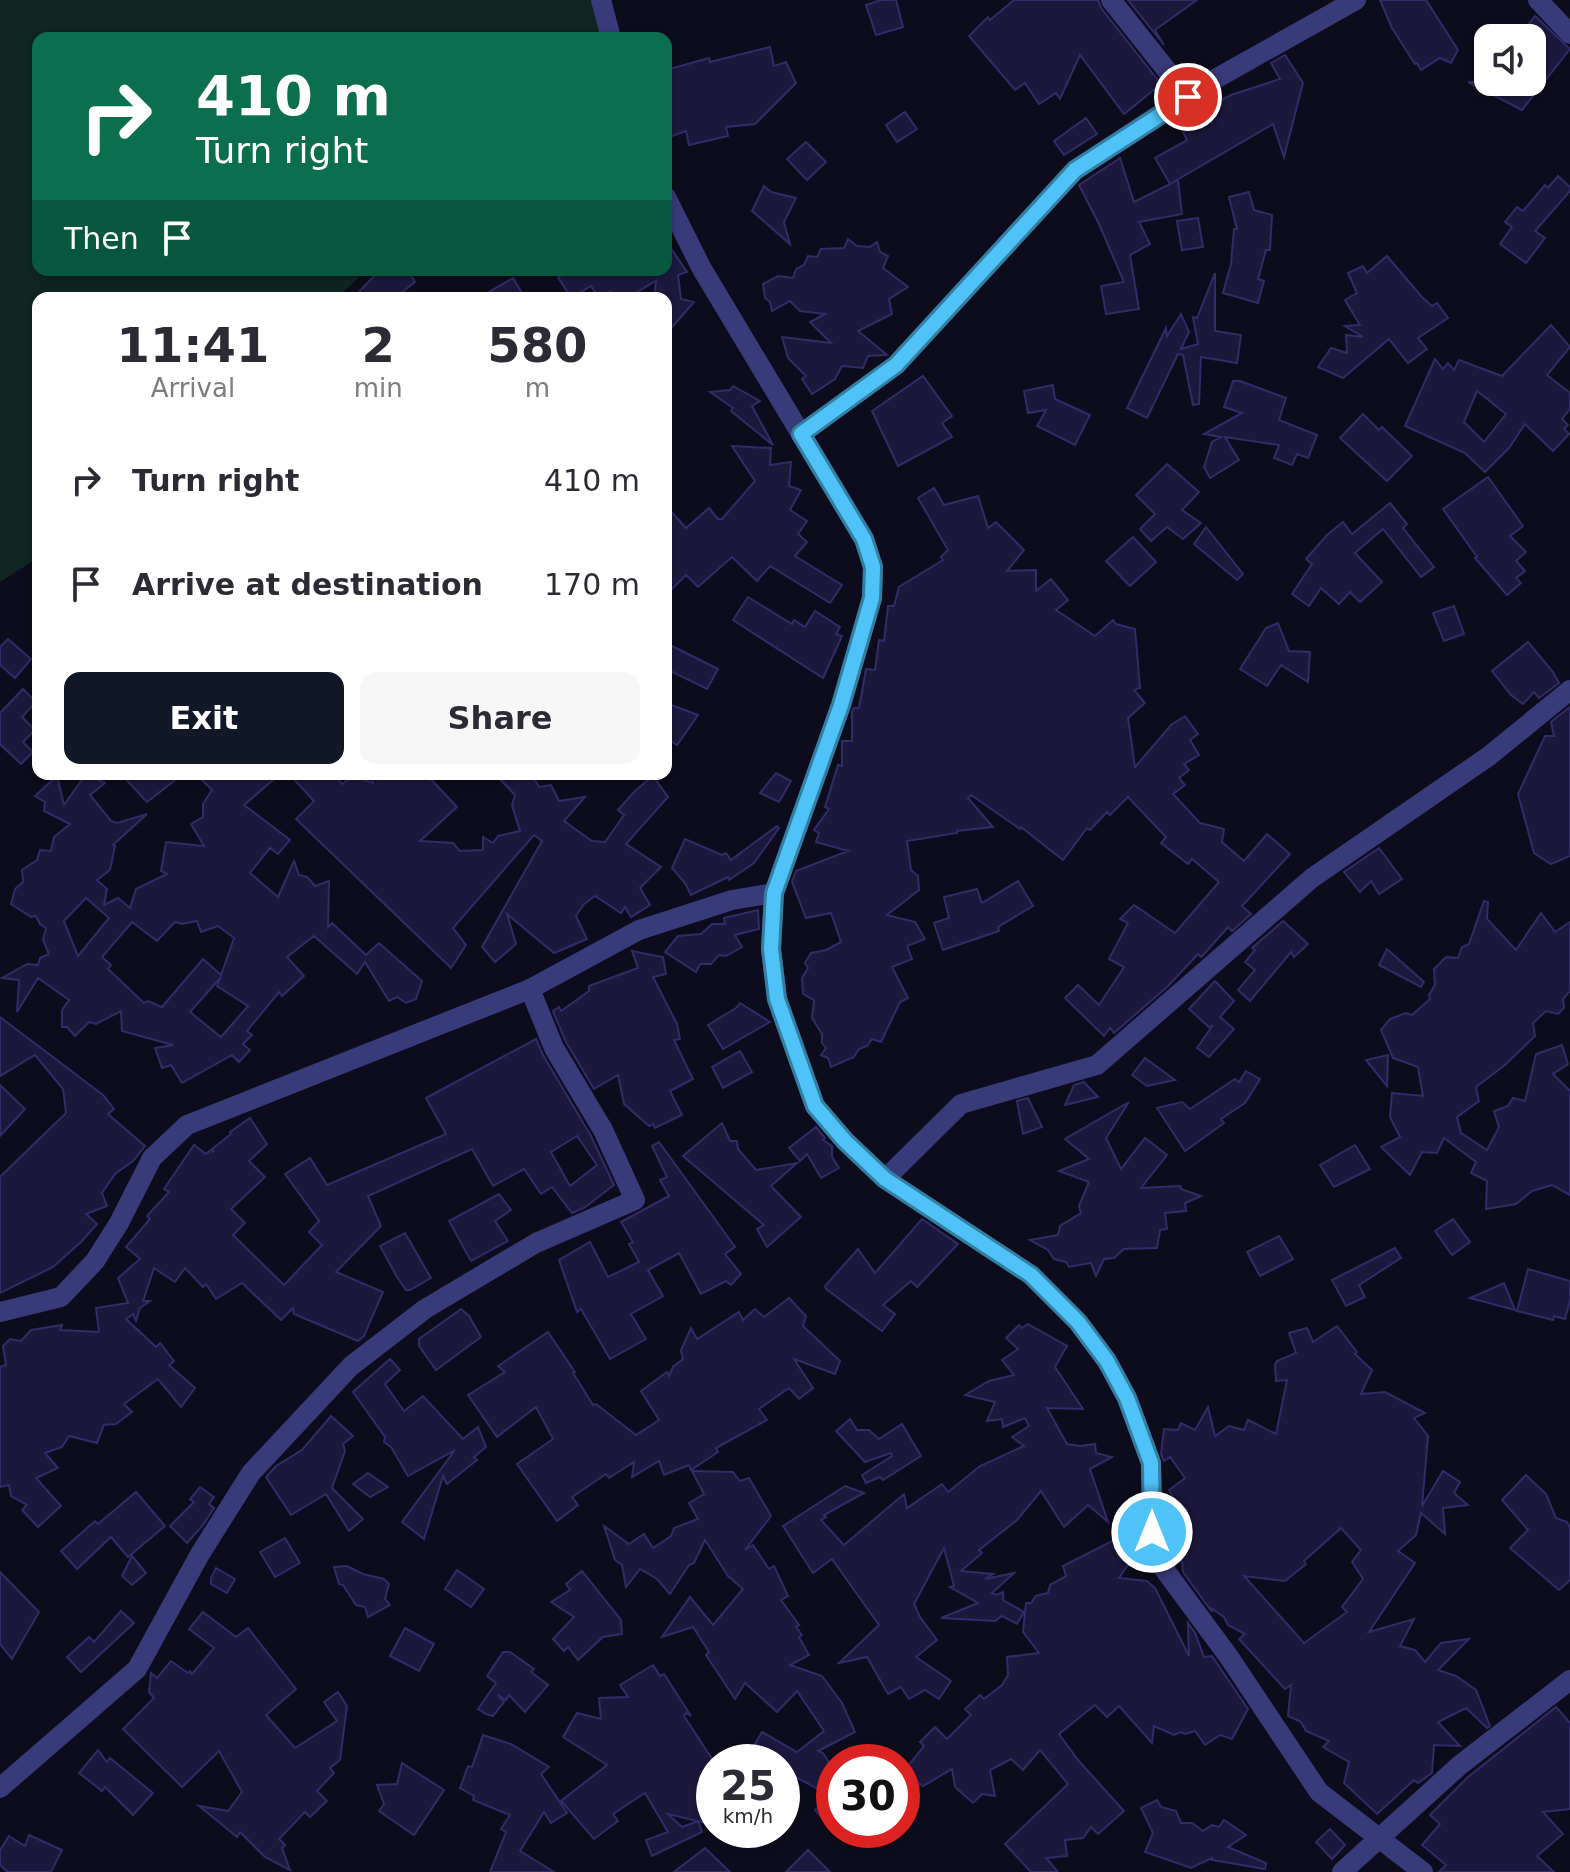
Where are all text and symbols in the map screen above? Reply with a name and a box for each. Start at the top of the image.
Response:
map controls [1474,24,1546,96]
button: sound [1474,24,1546,96]
text: 410 m [196,63,391,128]
pin [1154,63,1222,131]
icon: right [64,64,168,168]
icon: arrive [1166,75,1210,119]
text: Turn right [196,130,368,171]
icon: arrive [155,216,199,260]
text: Then [64,221,139,256]
text: 11:41 [116,317,269,373]
text: 2 [362,317,395,373]
text: 580 [487,317,587,373]
text: Arrival [151,373,235,403]
text: min [354,373,403,403]
text: m [525,373,550,403]
icon: right [64,458,108,502]
text: Turn right [132,463,299,498]
text: 410 m [544,463,640,498]
icon: arrive [64,562,108,606]
text: Arrive at destination [132,567,483,602]
text: 170 m [544,567,640,602]
button: Exit [64,672,344,764]
button: Share [360,672,640,764]
position arrow [1110,1490,1194,1574]
speed limit sign: 30 [816,1744,920,1848]
text: 25 [720,1763,776,1809]
text: km/h [723,1804,773,1828]

